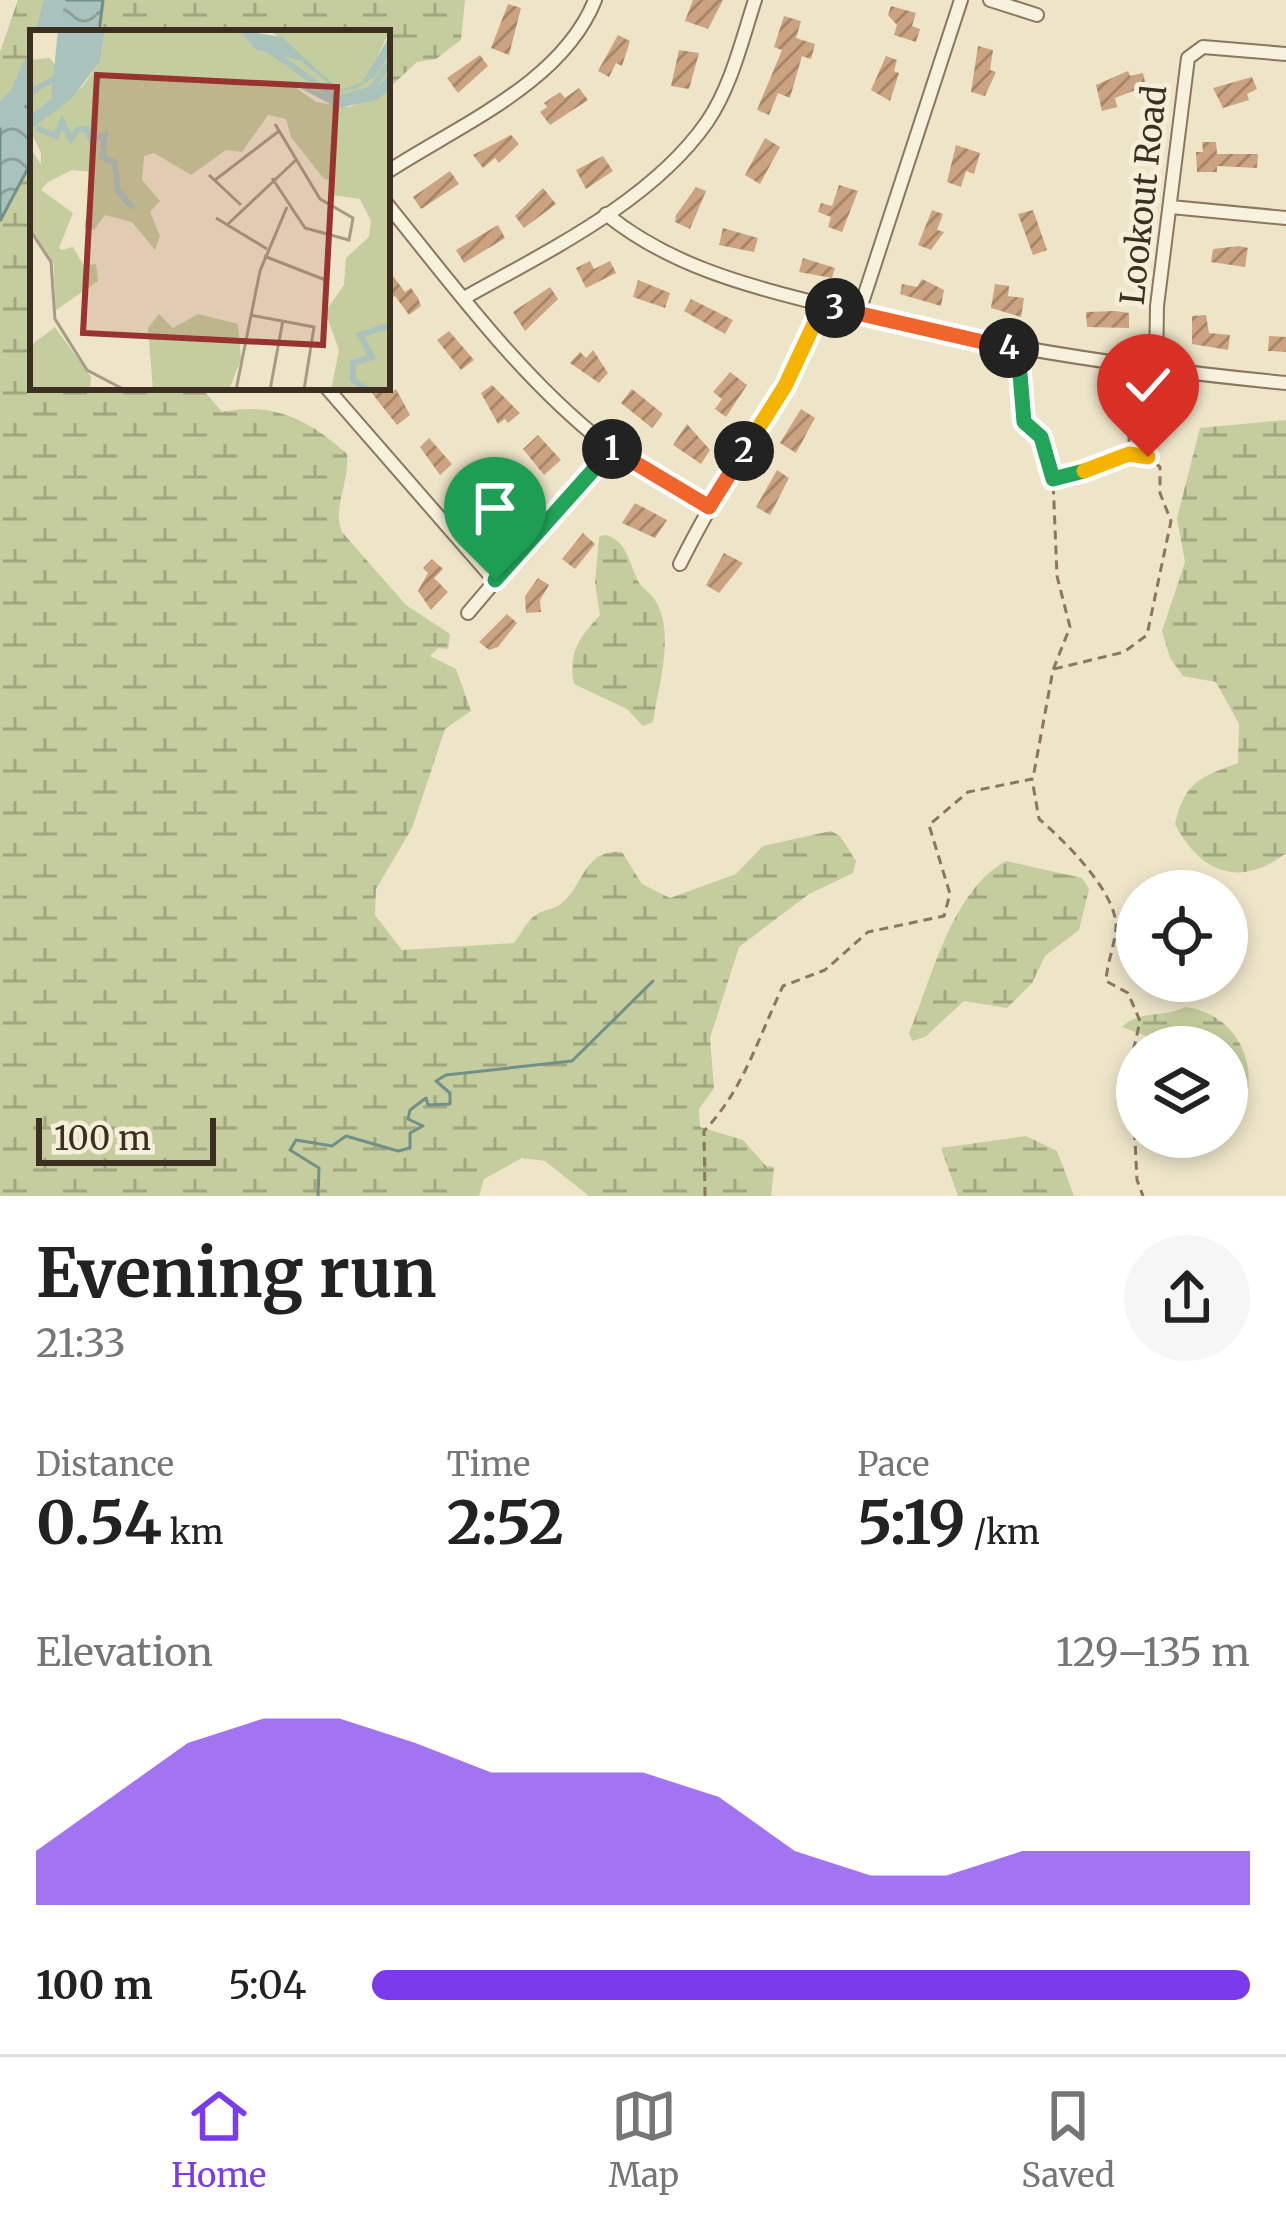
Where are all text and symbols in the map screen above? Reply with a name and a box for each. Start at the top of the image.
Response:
inset map [30,30,390,390]
street label: Lookout Road [1112,83,1175,307]
pin: 3 [805,278,865,338]
text: 3 [826,287,844,328]
pin: 4 [979,318,1039,378]
text: 4 [999,327,1019,368]
pin [1097,334,1199,457]
icon: check [1115,352,1181,418]
pin: 1 [582,419,642,479]
pin: 2 [714,421,774,481]
text: 1 [604,428,620,469]
text: 2 [734,430,754,471]
pin [444,457,546,580]
icon: arrive [462,475,528,541]
map controls [1116,870,1248,1158]
button: locate [1116,870,1248,1002]
button: layers [1116,1026,1248,1158]
scale bar [36,1112,216,1165]
text: 100 m [54,1118,151,1159]
text: Evening run [36,1232,437,1315]
button: share [1124,1235,1250,1361]
text: 21:33 [36,1319,126,1368]
text: Distance [36,1444,174,1485]
text: Time [447,1444,530,1485]
text: Pace [857,1444,930,1485]
text: 0.54 [36,1485,162,1560]
text: 2:52 [447,1485,564,1560]
text: 5:19 [857,1485,966,1560]
text: km [162,1512,223,1553]
text: /km [966,1512,1040,1553]
text: Elevation [36,1628,213,1677]
text: 129–135 m [1056,1628,1250,1677]
text: 100 m [36,1961,153,2010]
text: 5:04 [228,1961,307,2010]
tab: Home [171,2083,266,2196]
tab: Map [609,2083,679,2196]
tab: Saved [1021,2083,1115,2196]

